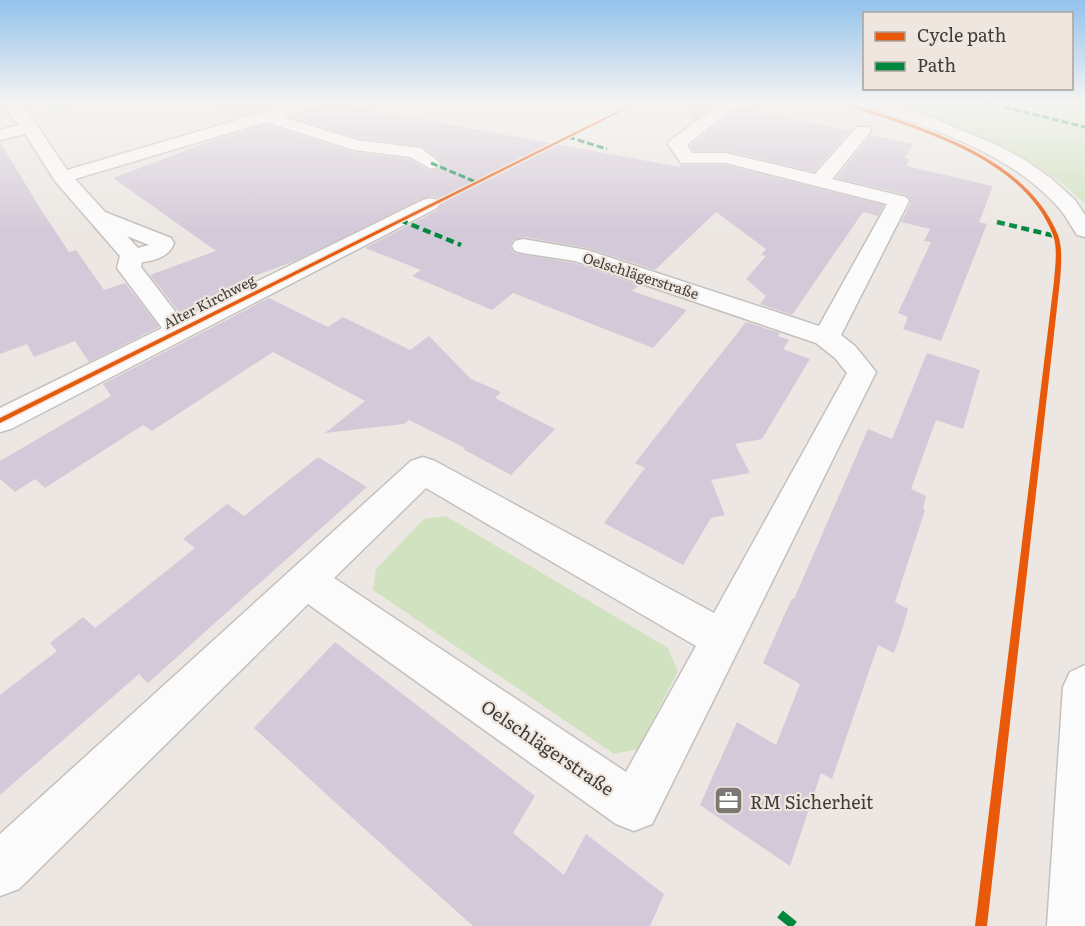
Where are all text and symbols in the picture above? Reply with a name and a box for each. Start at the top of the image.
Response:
legend [863,12,1073,90]
text: Cycle path [917,21,1006,48]
text: Path [917,51,956,78]
street label: Oelschlägerstraße [580,247,702,303]
street label: Alter Kirchweg [159,269,259,333]
street label: Oelschlägerstraße [476,692,620,802]
office icon: RM Sicherheit [713,785,745,817]
place label: RM Sicherheit [750,788,874,815]

